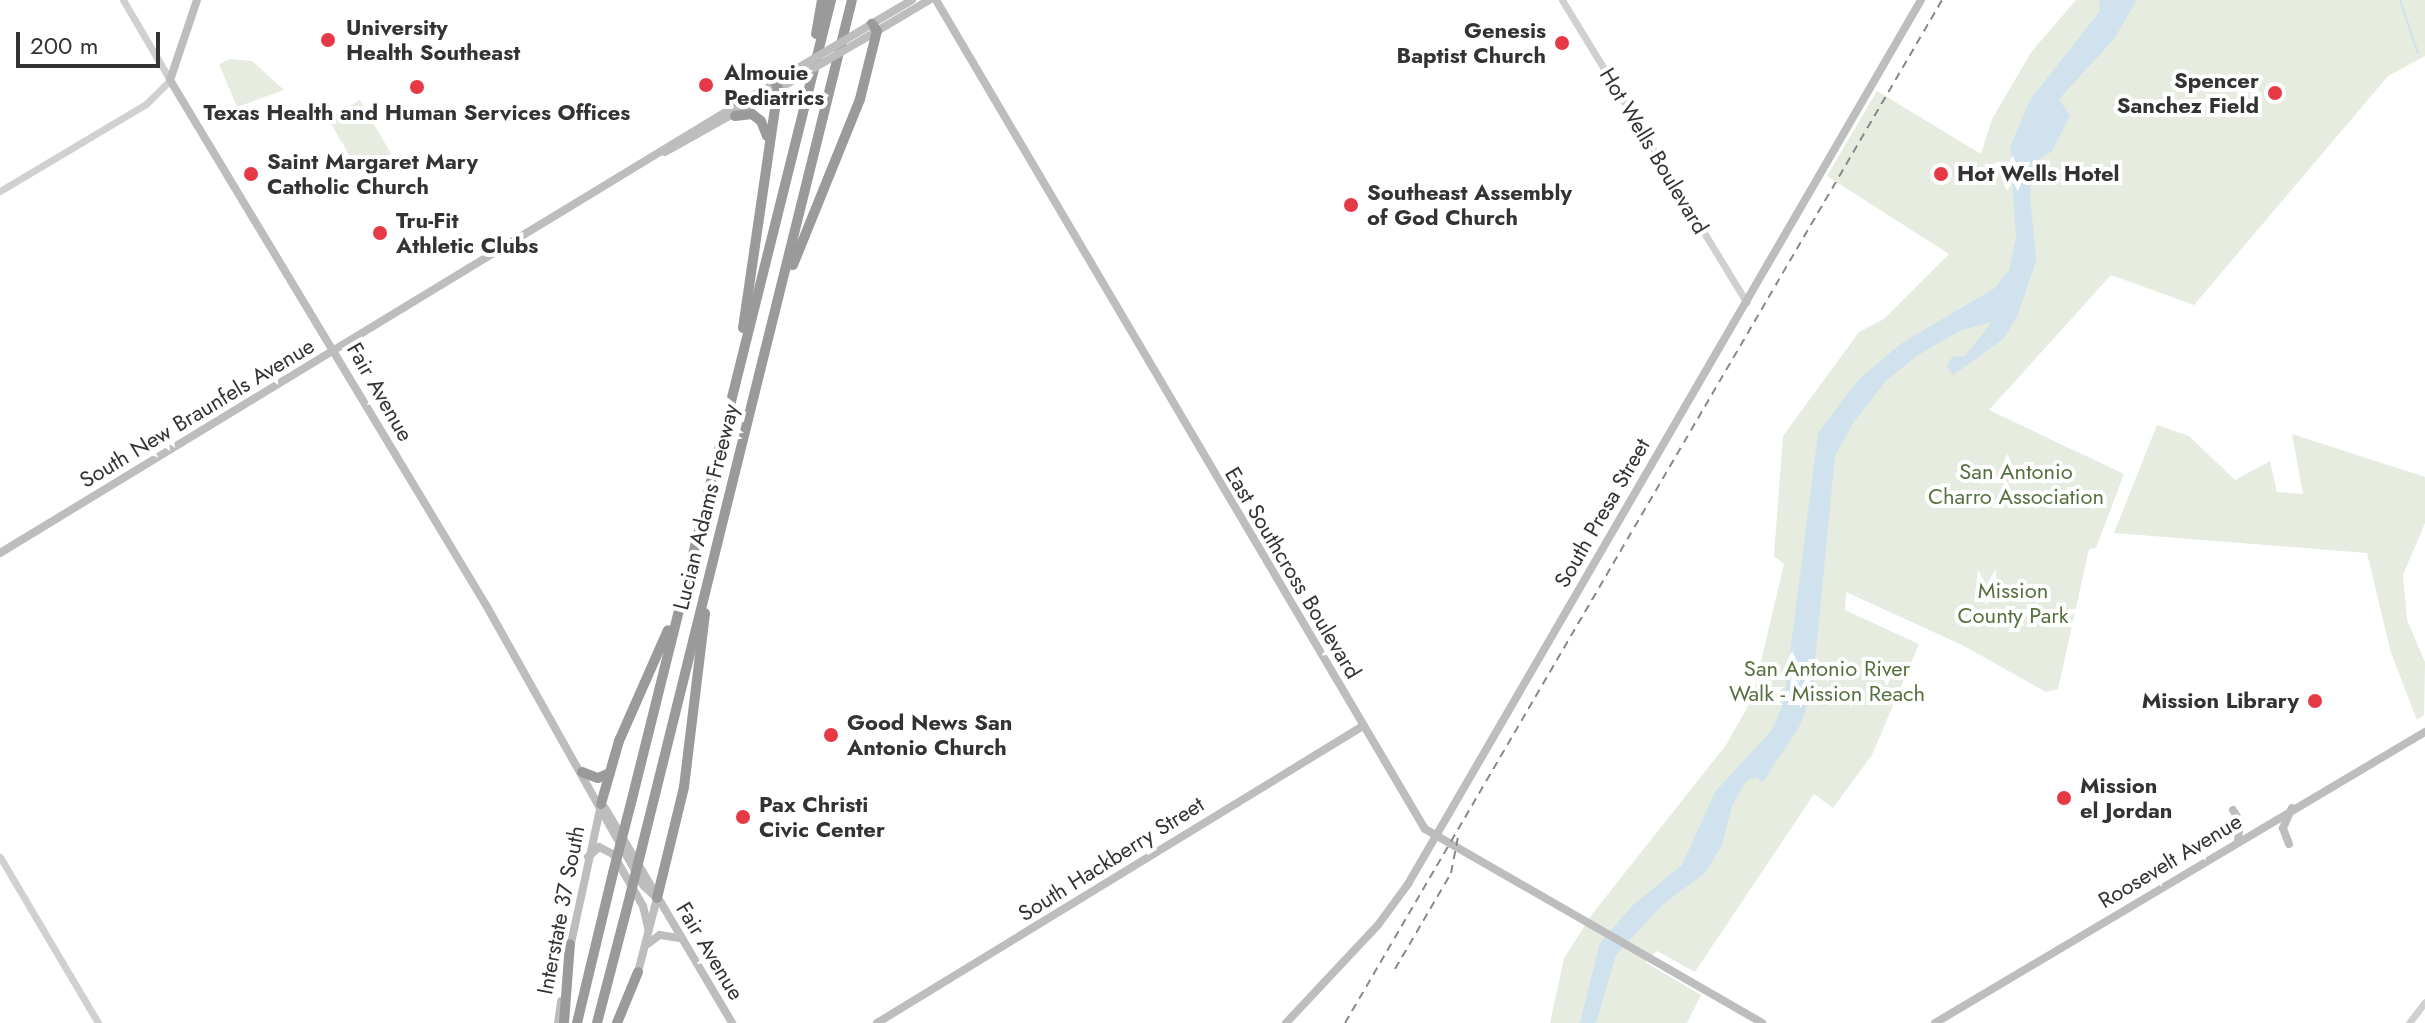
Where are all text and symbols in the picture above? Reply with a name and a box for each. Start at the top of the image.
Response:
place label: University Health Southeast [346,14,520,66]
scale bar [20,16,164,66]
place label: Genesis Baptist Church [1397,17,1546,68]
text: 200 m [30,28,98,63]
marker: University Health Southeast [317,29,339,51]
marker: Genesis Baptist Church [1553,34,1571,52]
place label: Almouie Pediatrics [724,59,824,110]
street label: Hot Wells Boulevard [1594,63,1714,239]
place label: Spencer Sanchez Field [2117,67,2259,118]
marker: Almouie Pediatrics [695,74,717,96]
marker: Texas Health and Human Services Offices [408,78,426,96]
marker: Spencer Sanchez Field [2266,84,2284,102]
place label: Texas Health and Human Services Offices [204,100,630,126]
place label: Saint Margaret Mary Catholic Church [267,148,478,200]
place label: Hot Wells Hotel [1957,161,2119,187]
marker: Saint Margaret Mary Catholic Church [242,165,260,183]
marker: Hot Wells Hotel [1932,165,1950,183]
place label: Southeast Assembly of God Church [1367,179,1572,230]
marker: Southeast Assembly of God Church [1342,196,1360,214]
place label: Tru-Fit Athletic Clubs [396,207,538,258]
marker: Tru-Fit Athletic Clubs [371,224,389,242]
street label: South New Braunfels Avenue [75,332,319,494]
street label: Fair Avenue [341,338,419,446]
street label: Lucian Adams Freeway [668,401,744,613]
street label: South Presa Street [1549,434,1655,592]
park label: San Antonio Charro Association [1928,458,2104,510]
street label: East Southcross Boulevard [1219,462,1367,684]
park label: Mission County Park [1958,577,2068,628]
park label: San Antonio River Walk - Mission Reach [1729,655,1925,706]
place label: Mission Library [2142,688,2299,714]
marker: Mission Library [2306,692,2324,710]
place label: Good News San Antonio Church [847,709,1012,760]
marker: Good News San Antonio Church [822,726,840,744]
place label: Mission el Jordan [2080,772,2173,824]
marker: Mission el Jordan [2055,789,2073,807]
place label: Pax Christi Civic Center [759,791,885,842]
street label: South Hackberry Street [1013,791,1209,927]
marker: Pax Christi Civic Center [734,808,752,826]
street label: Roosevelt Avenue [2094,808,2246,914]
street label: Interstate 37 South [532,823,590,997]
street label: Fair Avenue [671,897,749,1005]

